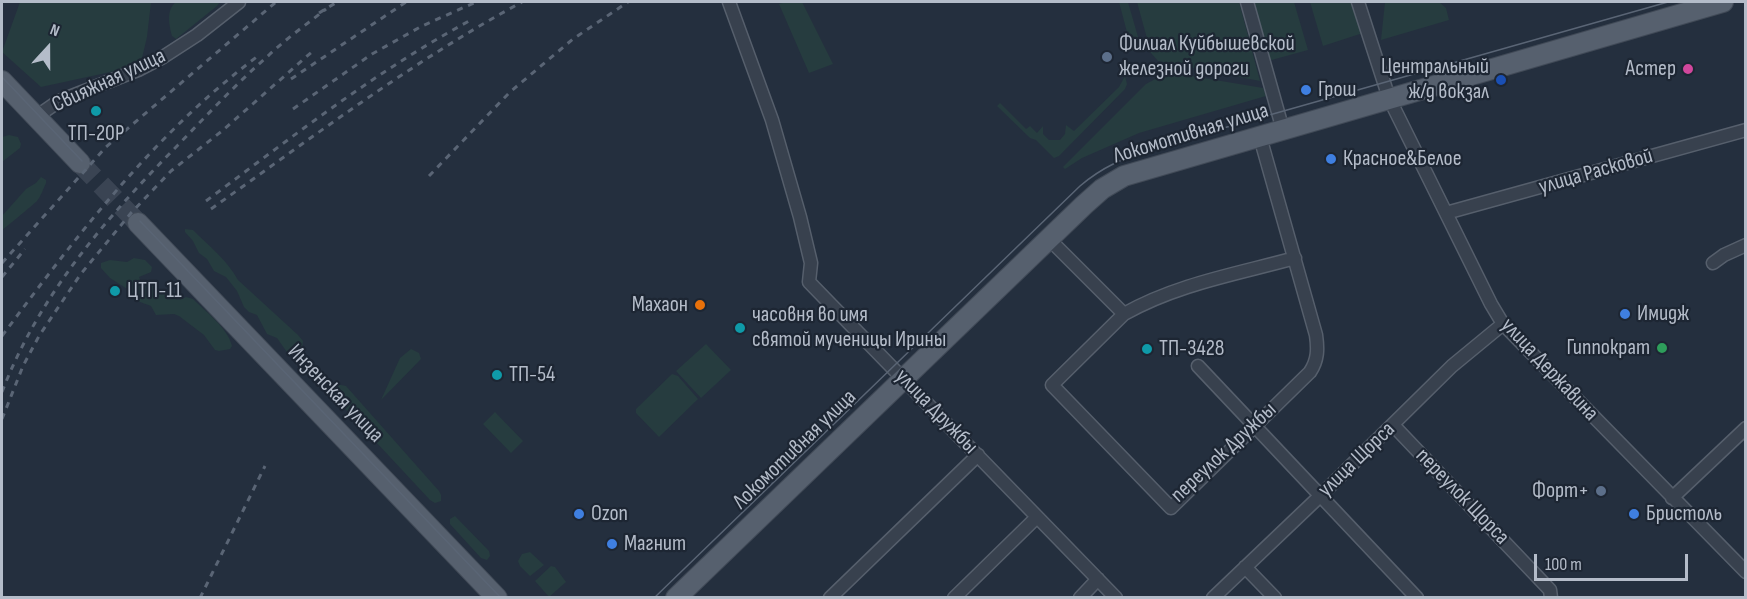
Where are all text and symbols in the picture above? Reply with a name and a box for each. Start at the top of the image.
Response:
north arrow [18,18,78,78]
text: N [47,20,62,41]
place label: Филиал Куйбышевской железной дороги [1119,31,1295,82]
street label: Свияжная улица [48,43,170,119]
marker: Филиал Куйбышевской железной дороги [1100,50,1114,64]
place label: Центральный ж/д вокзал [1381,54,1489,106]
place label: Астер [1626,56,1676,82]
marker: Астер [1681,62,1695,76]
marker: Центральный ж/д вокзал [1494,73,1508,87]
place label: Грош [1318,77,1357,103]
marker: Грош [1299,83,1313,97]
street label: Локомотивная улица [1110,98,1272,170]
marker: ТП-20Р [89,104,103,118]
place label: ТП-20Р [68,121,124,147]
street label: улица Расковой [1536,143,1656,201]
place label: Красное&Белое [1343,146,1462,172]
marker: Красное&Белое [1324,152,1338,166]
place label: ЦТП-11 [127,278,182,304]
marker: ЦТП-11 [108,284,122,298]
place label: Махаон [632,292,688,318]
marker: Махаон [693,298,707,312]
place label: Имидж [1637,301,1689,327]
place label: часовня во имя святой мученицы Ирины [752,302,946,354]
marker: Имидж [1618,307,1632,321]
street label: улица Державина [1495,313,1603,427]
marker: часовня во имя святой мученицы Ирины [733,321,747,335]
place label: Гиппократ [1566,335,1650,361]
place label: ТП-3428 [1159,336,1224,362]
street label: Инзенская улица [281,339,389,449]
marker: Гиппократ [1655,341,1669,355]
marker: ТП-3428 [1140,342,1154,356]
place label: ТП-54 [509,362,555,388]
street label: улица Дружбы [889,364,983,460]
marker: ТП-54 [490,368,504,382]
street label: Локомотивная улица [728,385,862,515]
street label: переулок Дружбы [1166,397,1282,509]
street label: улица Щорса [1313,417,1401,503]
street label: переулок Щорса [1410,443,1514,551]
place label: Форт+ [1532,478,1589,504]
marker: Форт+ [1594,484,1608,498]
place label: Ozon [591,501,628,527]
place label: Бристоль [1646,501,1722,527]
marker: Ozon [572,507,586,521]
marker: Бристоль [1627,507,1641,521]
place label: Магнит [624,531,686,557]
marker: Магнит [605,537,619,551]
scale bar [1537,542,1692,580]
text: 100 m [1545,554,1582,575]

